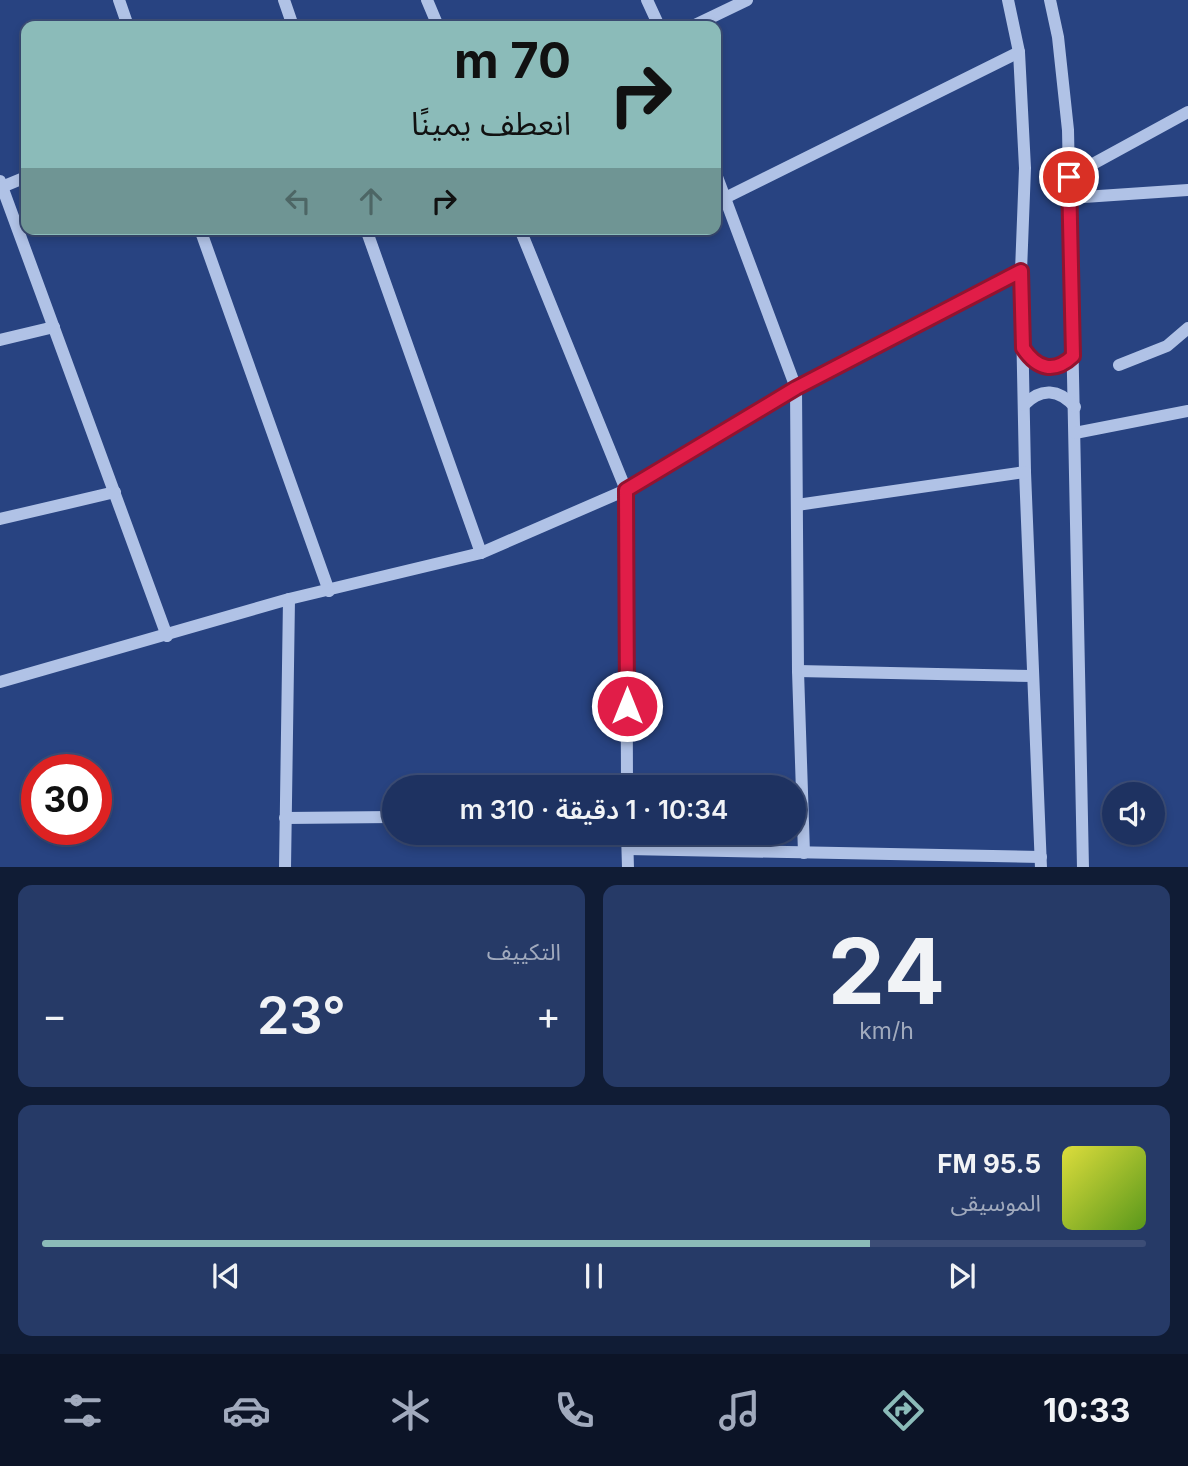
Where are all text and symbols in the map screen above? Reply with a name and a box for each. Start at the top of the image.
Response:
text: 70 m [454,31,571,90]
icon: right [595,49,686,140]
text: انعطف يمينًا [411,104,571,143]
pin [1039,147,1099,207]
icon: arrive [1050,158,1088,196]
icon: left [279,182,317,220]
icon: ahead [352,182,390,220]
icon: right [425,182,463,220]
position arrow [590,669,664,743]
speed limit sign: 30 [21,754,112,845]
map controls [1102,782,1165,845]
button: sound [1102,782,1165,845]
text: 10:34 · 1 دقيقة · 310 m [460,794,728,825]
text: 24 [828,916,945,1026]
text: التكييف [487,938,561,966]
text: 23° [257,984,346,1047]
text: − [42,992,67,1038]
text: + [536,992,561,1038]
text: km/h [859,1017,914,1045]
text: 95.5 FM [937,1148,1041,1179]
text: الموسيقى [950,1189,1041,1217]
icon: previous [207,1257,245,1295]
icon: pause [575,1257,613,1295]
icon: next [943,1257,981,1295]
icon: filters [58,1386,107,1435]
icon: car [222,1386,271,1435]
icon: climate [386,1386,435,1435]
icon: phone [550,1386,599,1435]
icon: music [715,1386,764,1435]
icon: directions [879,1386,928,1435]
text: 10:33 [1043,1391,1130,1430]

